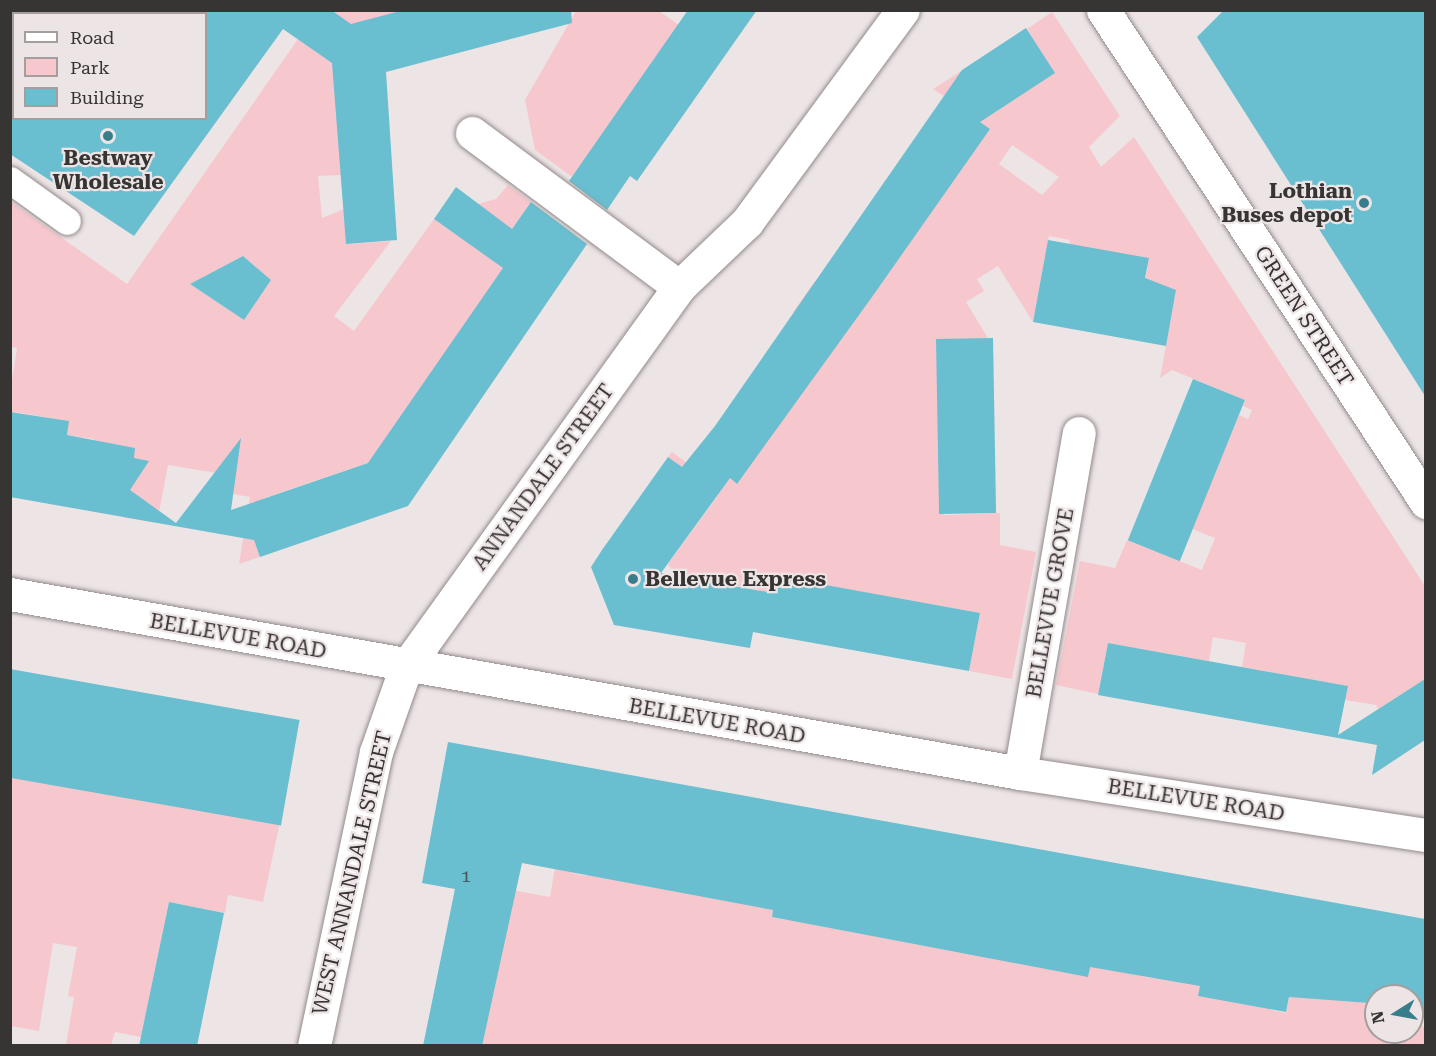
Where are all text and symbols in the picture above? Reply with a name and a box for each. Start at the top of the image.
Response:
legend [12,12,207,120]
text: Road [70,27,114,48]
text: Park [70,57,110,78]
text: Building [70,87,144,108]
marker: Bestway Wholesale [101,129,115,143]
place label: Bestway Wholesale [52,145,164,195]
place label: Lothian Buses depot [1221,178,1352,228]
marker: Lothian Buses depot [1357,196,1371,210]
street label: GREEN STREET [1249,241,1359,391]
street label: ANNANDALE STREET [467,379,619,575]
street label: BELLEVUE GROVE [1021,506,1079,700]
place label: Bellevue Express [645,566,826,592]
marker: Bellevue Express [626,572,640,586]
street label: BELLEVUE ROAD [148,608,328,664]
street label: BELLEVUE ROAD [627,693,807,749]
street label: WEST ANNANDALE STREET [307,728,397,1018]
street label: BELLEVUE ROAD [1106,774,1286,826]
house number: 1 [461,865,471,887]
north arrow [1364,984,1424,1044]
text: N [1367,1009,1388,1025]

